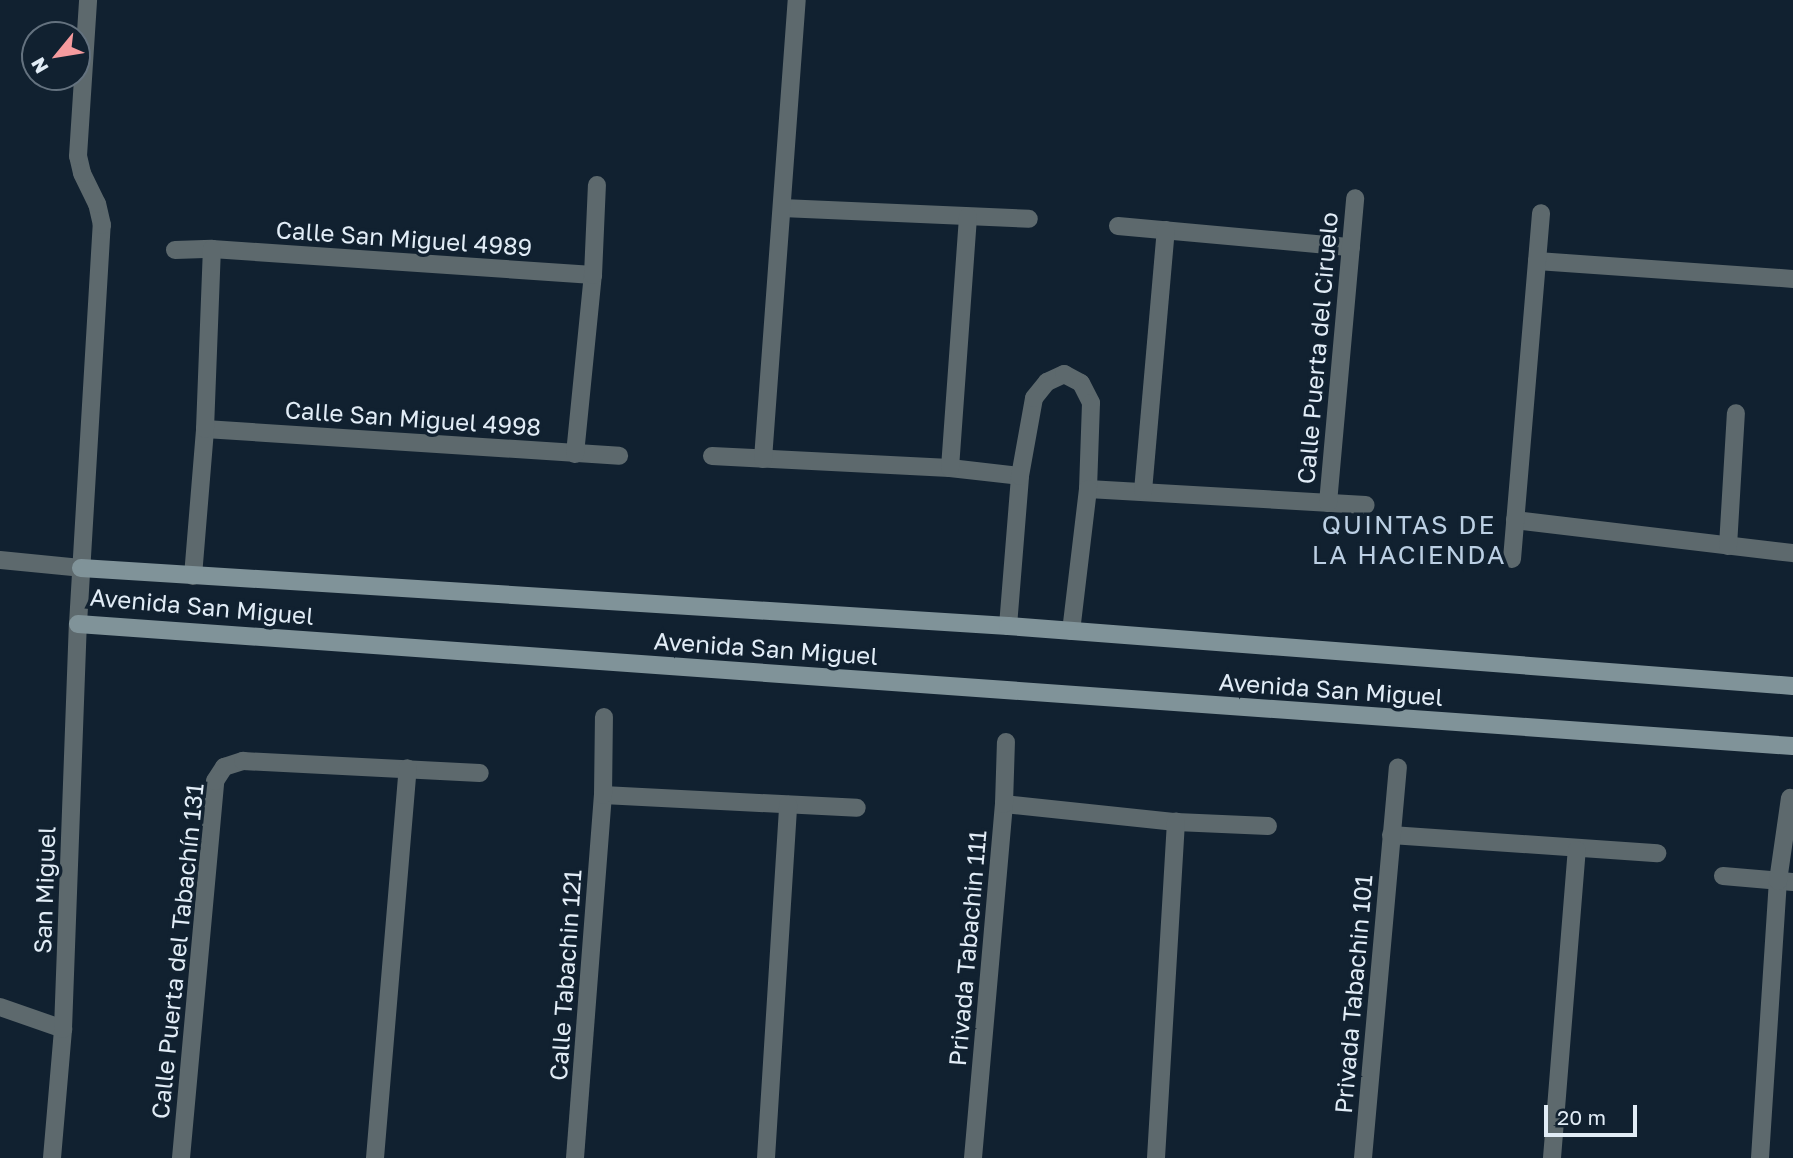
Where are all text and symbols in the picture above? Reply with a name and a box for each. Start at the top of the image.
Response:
north arrow [21,21,91,91]
text: N [26,54,53,78]
street label: Calle Puerta del Ciruelo [1291,211,1343,485]
street label: Calle San Miguel 4989 [275,215,533,261]
street label: Calle San Miguel 4998 [284,395,542,441]
district label: QUINTAS DE LA HACIENDA [1313,509,1505,570]
street label: Avenida San Miguel [89,582,315,630]
street label: Avenida San Miguel [653,626,879,670]
street label: Avenida San Miguel [1218,667,1444,711]
street label: Calle Puerta del Tabachín 131 [145,782,209,1120]
street label: San Miguel [27,826,61,954]
street label: Privada Tabachin 111 [942,829,992,1067]
street label: Calle Tabachin 121 [543,868,587,1082]
street label: Privada Tabachin 101 [1328,873,1378,1115]
scale bar [1548,1092,1641,1136]
text: 20 m [1557,1104,1606,1130]

